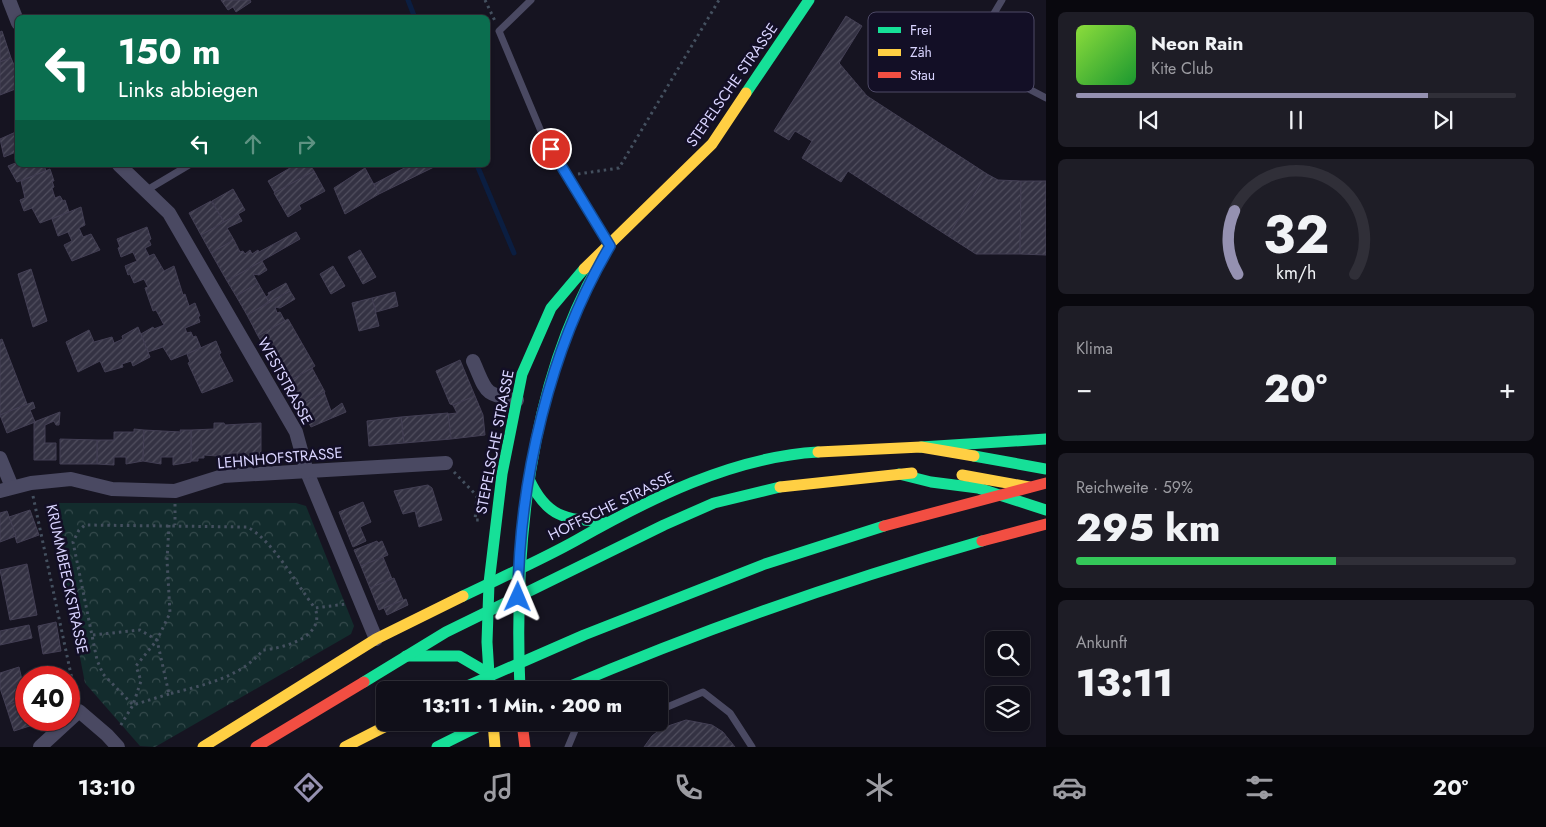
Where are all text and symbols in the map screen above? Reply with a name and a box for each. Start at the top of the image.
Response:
legend [868,12,1034,92]
street label: STEPELSCHE STRASSE [681,19,783,151]
text: Frei [910,20,932,40]
text: 150 m [118,27,221,77]
text: Neon Rain [1151,30,1244,57]
icon: left [35,35,100,100]
text: Zäh [910,42,932,62]
text: Kite Club [1151,57,1213,80]
text: Stau [910,65,935,85]
text: Links abbiegen [118,73,258,105]
icon: previous [1135,106,1163,134]
icon: pause [1282,106,1310,134]
icon: next [1429,106,1457,134]
pin [530,128,572,170]
icon: left [186,130,214,158]
icon: ahead [239,130,267,158]
icon: right [292,130,320,158]
icon: arrive [537,135,565,163]
text: 32 [1263,197,1329,273]
text: km/h [1276,260,1316,286]
street label: WESTSTRASSE [252,333,318,429]
text: Klima [1076,337,1113,360]
text: 20° [1264,361,1327,416]
street label: STEPELSCHE STRASSE [470,368,520,516]
text: − [1076,368,1093,409]
text: + [1499,368,1516,409]
street label: LEHNHOFSTRASSE [216,442,344,474]
street label: HOFFSCHE STRASSE [544,466,678,546]
text: Reichweite · 59% [1076,476,1193,499]
text: 295 km [1076,500,1220,555]
street label: KRUMMBEECKSTRASSE [40,502,94,656]
position arrow [491,570,543,622]
map controls [985,631,1030,731]
button: search [985,631,1030,676]
text: Ankunft [1076,631,1127,654]
text: 13:11 [1076,655,1173,710]
speed limit sign: 40 [15,666,80,731]
button: layers [985,686,1030,731]
text: 13:11 · 1 Min. · 200 m [422,692,622,719]
icon: directions [291,770,326,805]
icon: music [481,770,516,805]
icon: phone [671,770,706,805]
icon: climate [862,770,897,805]
icon: car [1052,770,1087,805]
icon: filters [1242,770,1277,805]
text: 13:10 [78,771,135,803]
text: 20° [1433,771,1468,803]

